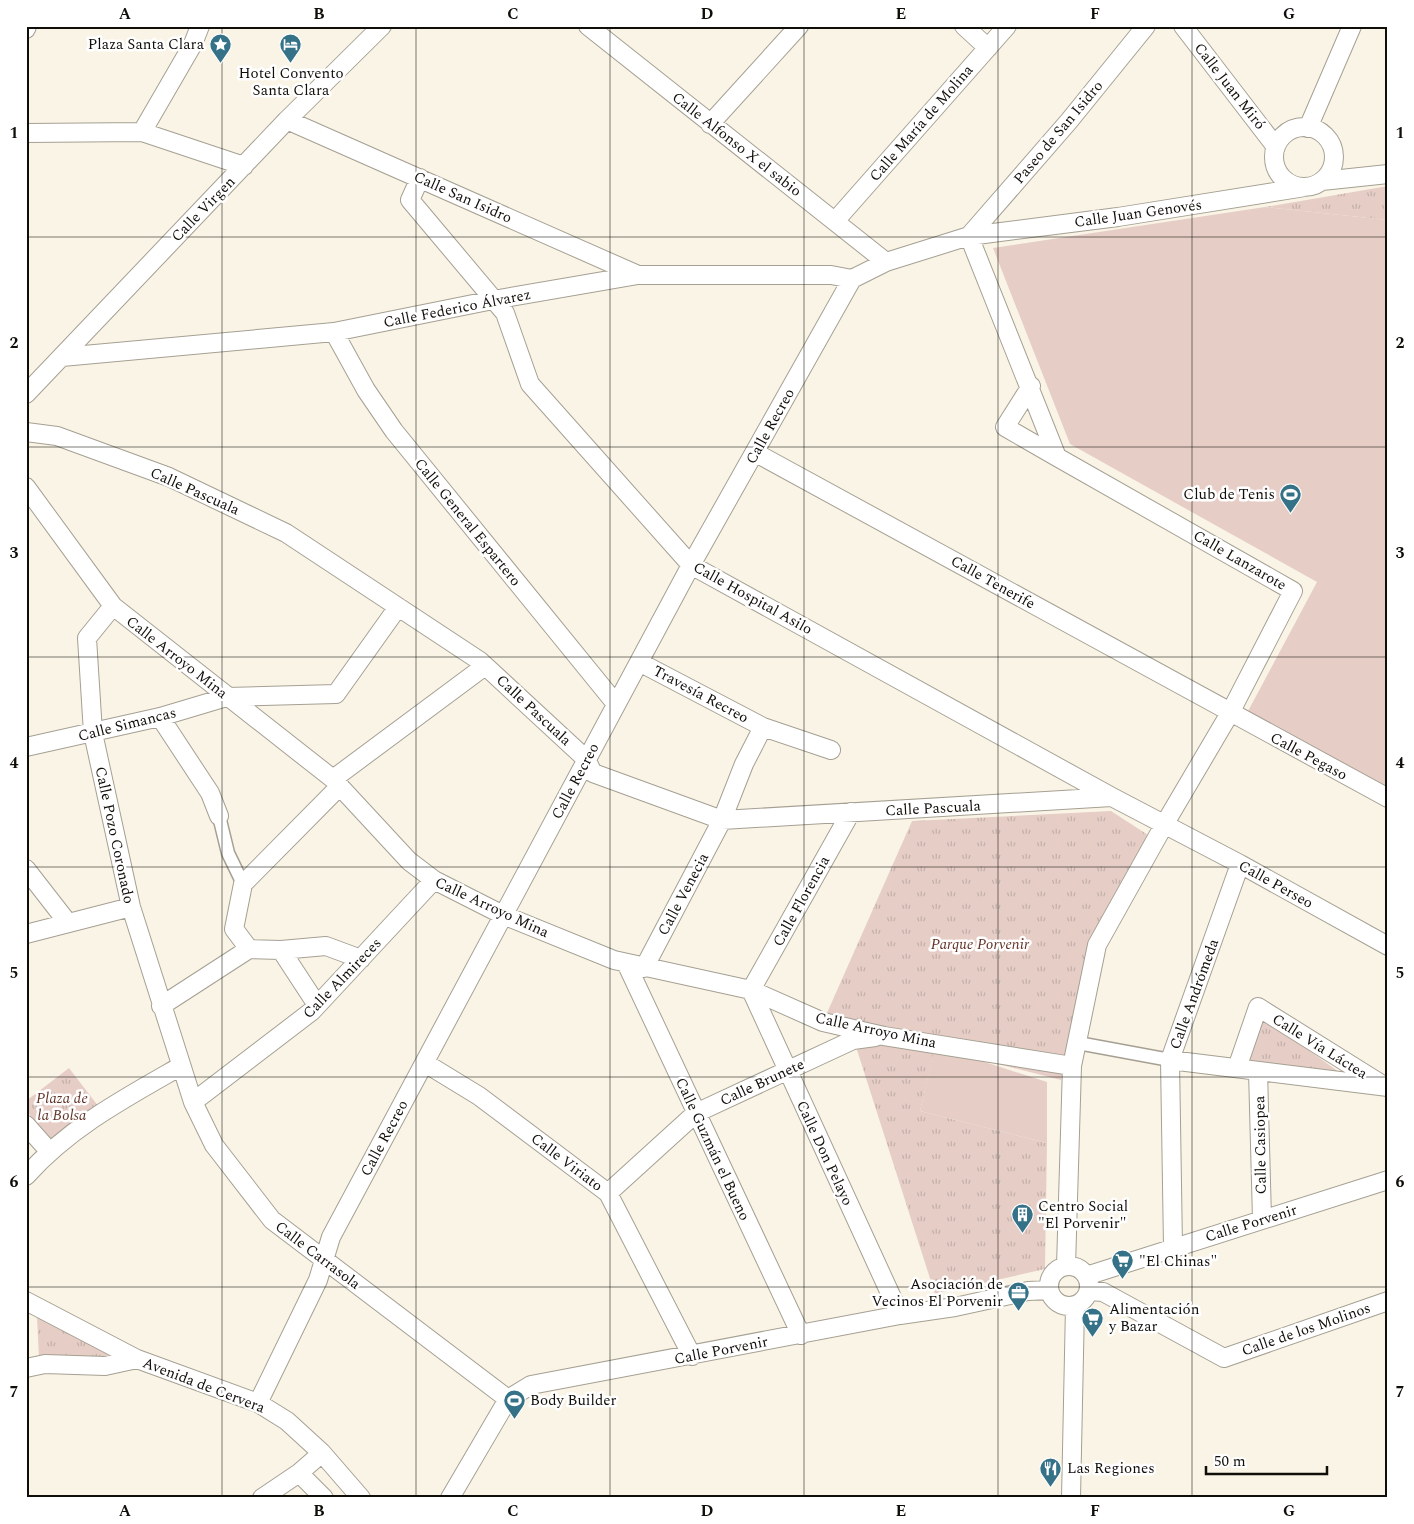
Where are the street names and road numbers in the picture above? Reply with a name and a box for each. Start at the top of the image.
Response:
street label: Calle Juan Miró [1188,38,1271,135]
street label: Calle María de Molina [864,59,979,187]
street label: Paseo de San Isidro [1008,75,1109,189]
street label: Calle Alfonso X el sabio [667,86,806,202]
street label: Calle San Isidro [410,165,516,229]
street label: Calle Virgen [166,171,241,247]
street label: Calle Juan Genovés [1073,193,1203,234]
street label: Calle Federico Álvarez [381,283,533,334]
street label: Calle Recreo [740,384,801,468]
street label: Calle General Espartero [409,453,527,591]
street label: Calle Pascuala [146,461,244,522]
street label: Calle Lanzarote [1189,524,1291,597]
street label: Calle Tenerife [946,550,1039,615]
street label: Calle Hospital Asilo [689,556,817,641]
street label: Calle Arroyo Mina [121,610,233,705]
street label: Travesía Recreo [649,660,753,729]
street label: Calle Pascuala [491,669,577,752]
street label: Calle Simancas [76,701,179,748]
street label: Calle Pegaso [1266,726,1351,786]
street label: Calle Recreo [546,739,605,824]
street label: Calle Pozo Coronado [89,764,140,906]
street label: Calle Pascuala [885,794,982,822]
street label: Calle Venecia [652,848,715,940]
street label: Calle Florencia [767,851,836,951]
street label: Calle Perseo [1234,854,1317,914]
street label: Calle Arroyo Mina [431,871,553,944]
street label: Calle Almireces [298,933,387,1024]
street label: Calle Andrómeda [1164,935,1225,1053]
street label: Calle Arroyo Mina [813,1006,939,1055]
street label: Calle Vía Láctea [1267,1008,1373,1085]
street label: Calle Brunete [716,1053,808,1112]
street label: Calle Guzmán el Bueno [669,1074,756,1225]
street label: Calle Casiopea [1248,1095,1273,1195]
street label: Calle Recreo [355,1096,414,1181]
street label: Calle Don Pelayo [790,1097,859,1210]
street label: Calle Viriato [526,1128,608,1197]
street label: Calle Porvenir [1202,1199,1300,1248]
street label: Calle Carrasola [270,1216,366,1296]
street label: Calle de los Molinos [1239,1297,1374,1362]
street label: Calle Porvenir [672,1330,770,1371]
street label: Avenida de Cervera [139,1352,269,1420]

